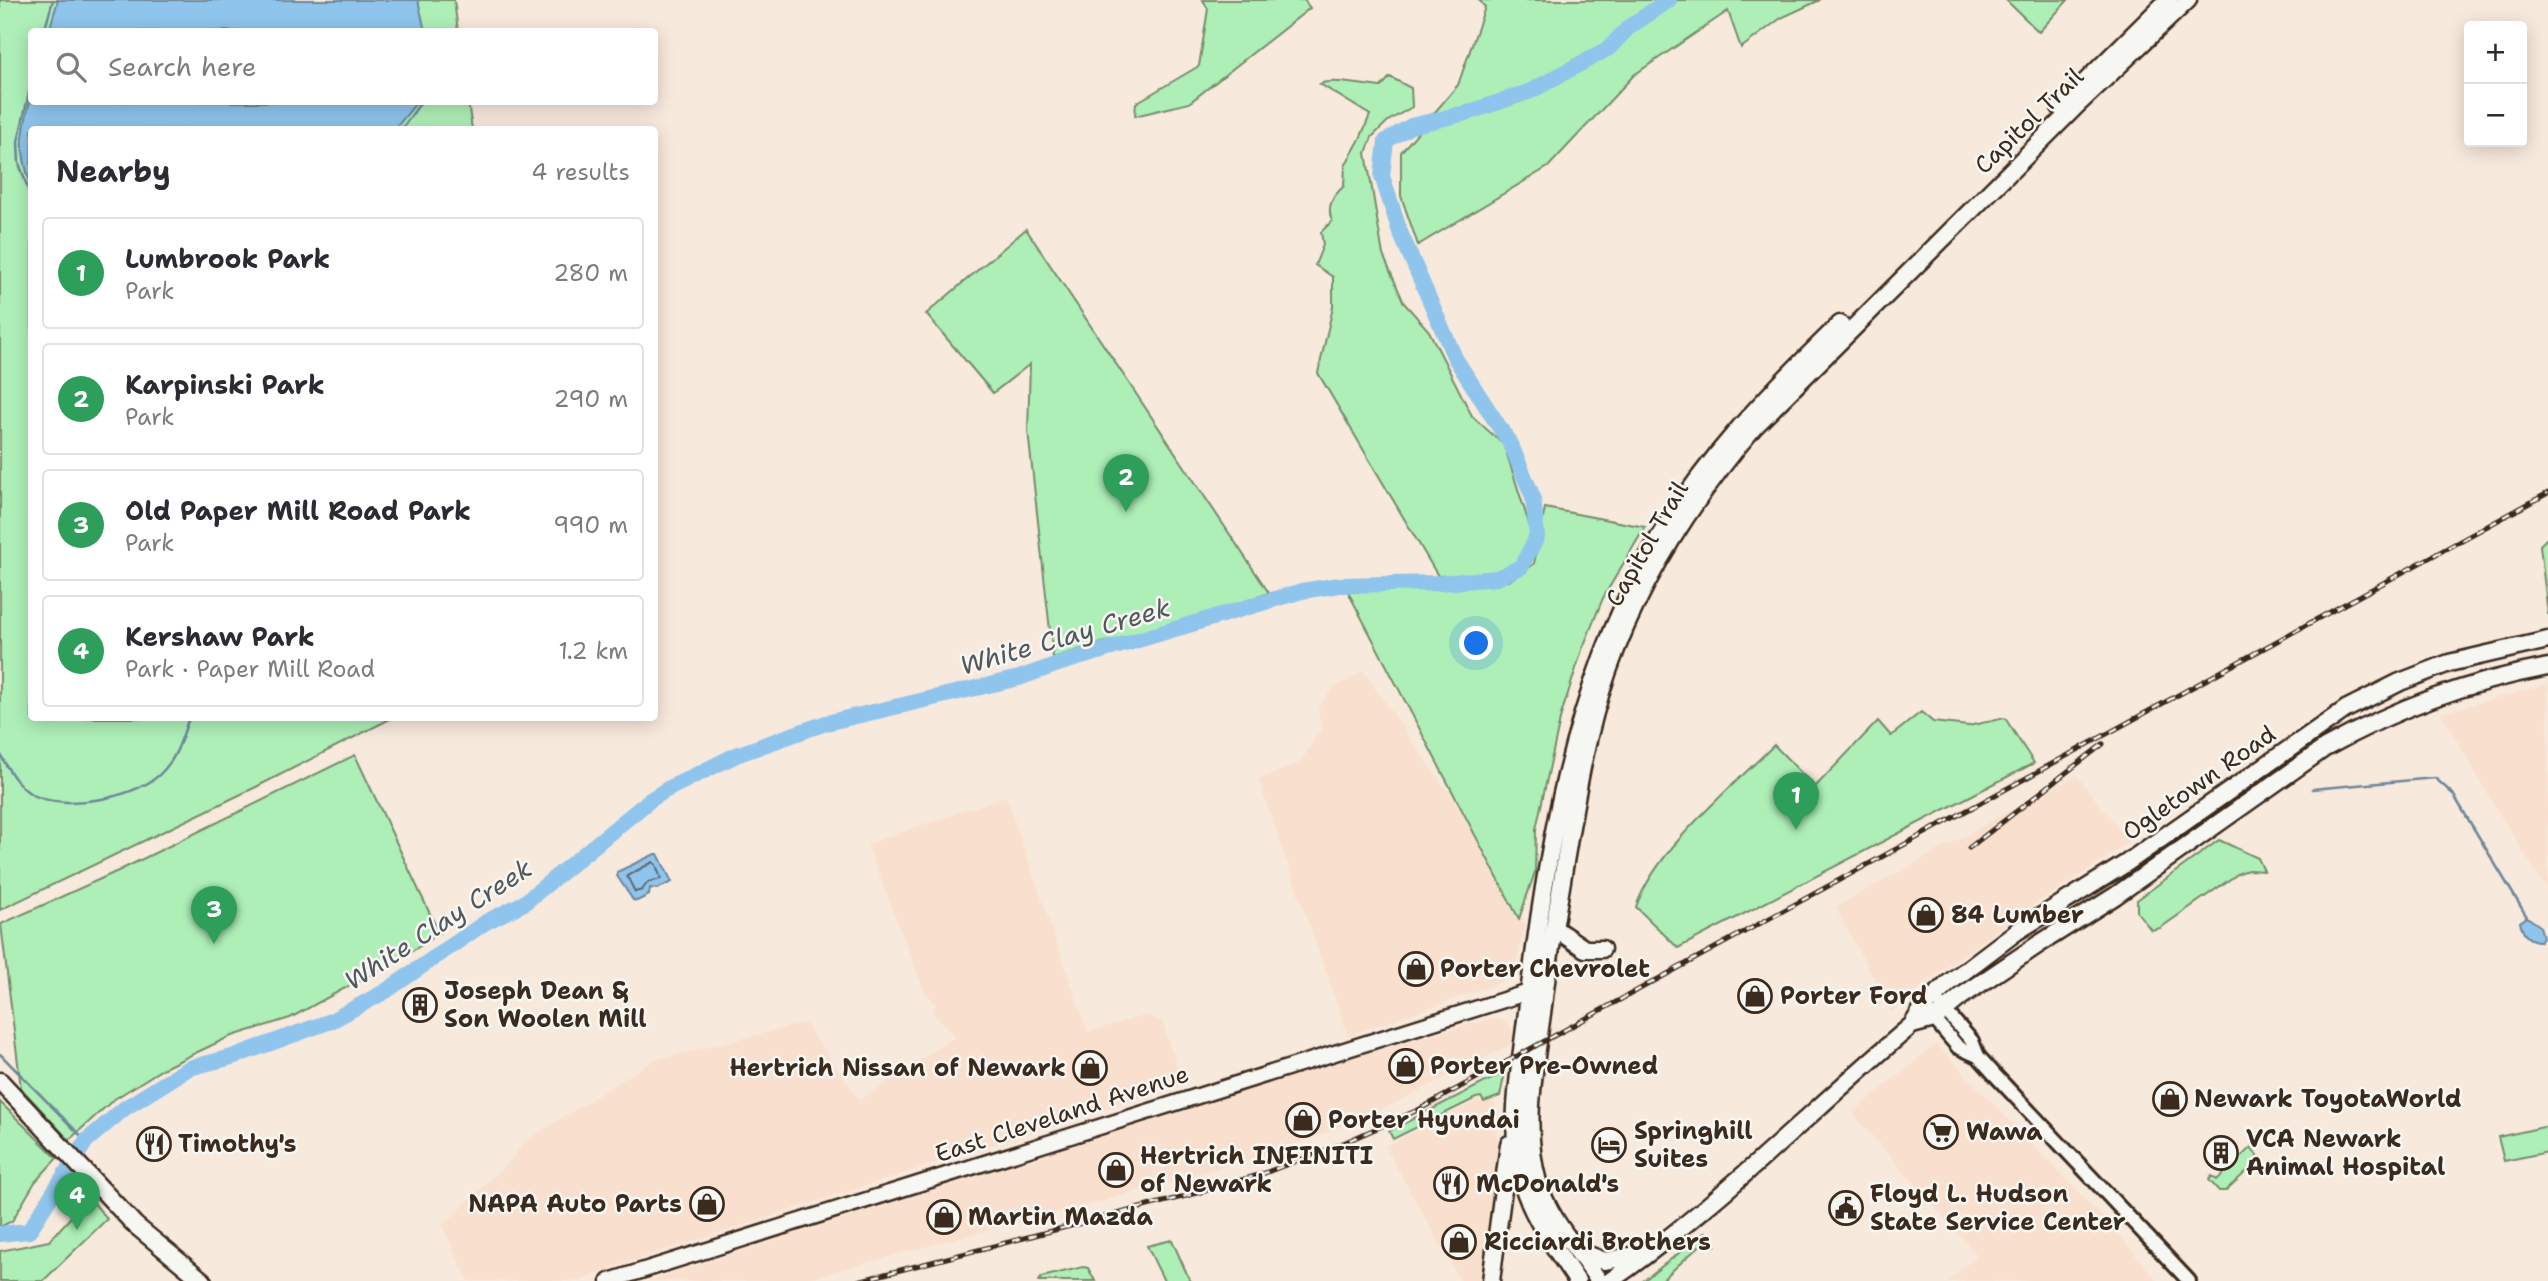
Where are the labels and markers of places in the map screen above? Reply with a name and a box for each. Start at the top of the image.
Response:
pin: 2 [1103,454,1149,512]
pin: 1 [1773,772,1819,830]
pin: 3 [191,886,237,944]
shop icon: 84 Lumber [1907,896,1945,934]
place label: 84 Lumber [1951,899,2084,931]
shop icon: Porter Chevrolet [1397,950,1435,988]
place label: Porter Chevrolet [1440,953,1650,985]
place label: Joseph Dean & Son Woolen Mill [444,975,647,1035]
shop icon: Porter Ford [1736,977,1774,1015]
place label: Porter Ford [1780,980,1927,1012]
building icon: Joseph Dean & Son Woolen Mill [401,986,439,1024]
shop icon: Porter Pre-Owned [1387,1047,1425,1085]
shop icon: Hertrich Nissan of Newark [1071,1049,1109,1087]
place label: Porter Pre-Owned [1430,1050,1658,1082]
place label: Hertrich Nissan of Newark [729,1052,1066,1084]
shop icon: Newark ToyotaWorld [2151,1080,2189,1118]
place label: Newark ToyotaWorld [2194,1083,2461,1115]
shop icon: Porter Hyundai [1284,1101,1322,1139]
place label: Porter Hyundai [1328,1104,1520,1136]
supermarket icon: Wawa [1922,1113,1960,1151]
place label: Springhill Suites [1634,1115,1753,1175]
place label: Wawa [1966,1116,2043,1148]
place label: VCA Newark Animal Hospital [2246,1123,2445,1183]
restaurant icon: Timothy's [135,1125,173,1163]
hotel icon: Springhill Suites [1590,1126,1628,1164]
place label: Timothy's [178,1128,296,1160]
building icon: VCA Newark Animal Hospital [2202,1134,2240,1172]
place label: Hertrich INFINITI of Newark [1140,1140,1373,1200]
shop icon: Hertrich INFINITI of Newark [1097,1151,1135,1189]
restaurant icon: McDonald's [1432,1165,1470,1203]
place label: McDonald's [1476,1168,1619,1200]
pin: 4 [54,1172,100,1230]
place label: Floyd L. Hudson State Service Center [1870,1178,2126,1238]
shop icon: NAPA Auto Parts [688,1185,726,1223]
place label: NAPA Auto Parts [468,1188,682,1220]
public building icon: Floyd L. Hudson State Service Center [1827,1189,1865,1227]
shop icon: Martin Mazda [925,1198,963,1236]
place label: Martin Mazda [968,1201,1153,1233]
shop icon: Ricciardi Brothers [1440,1223,1478,1261]
place label: Ricciardi Brothers [1484,1226,1711,1258]

